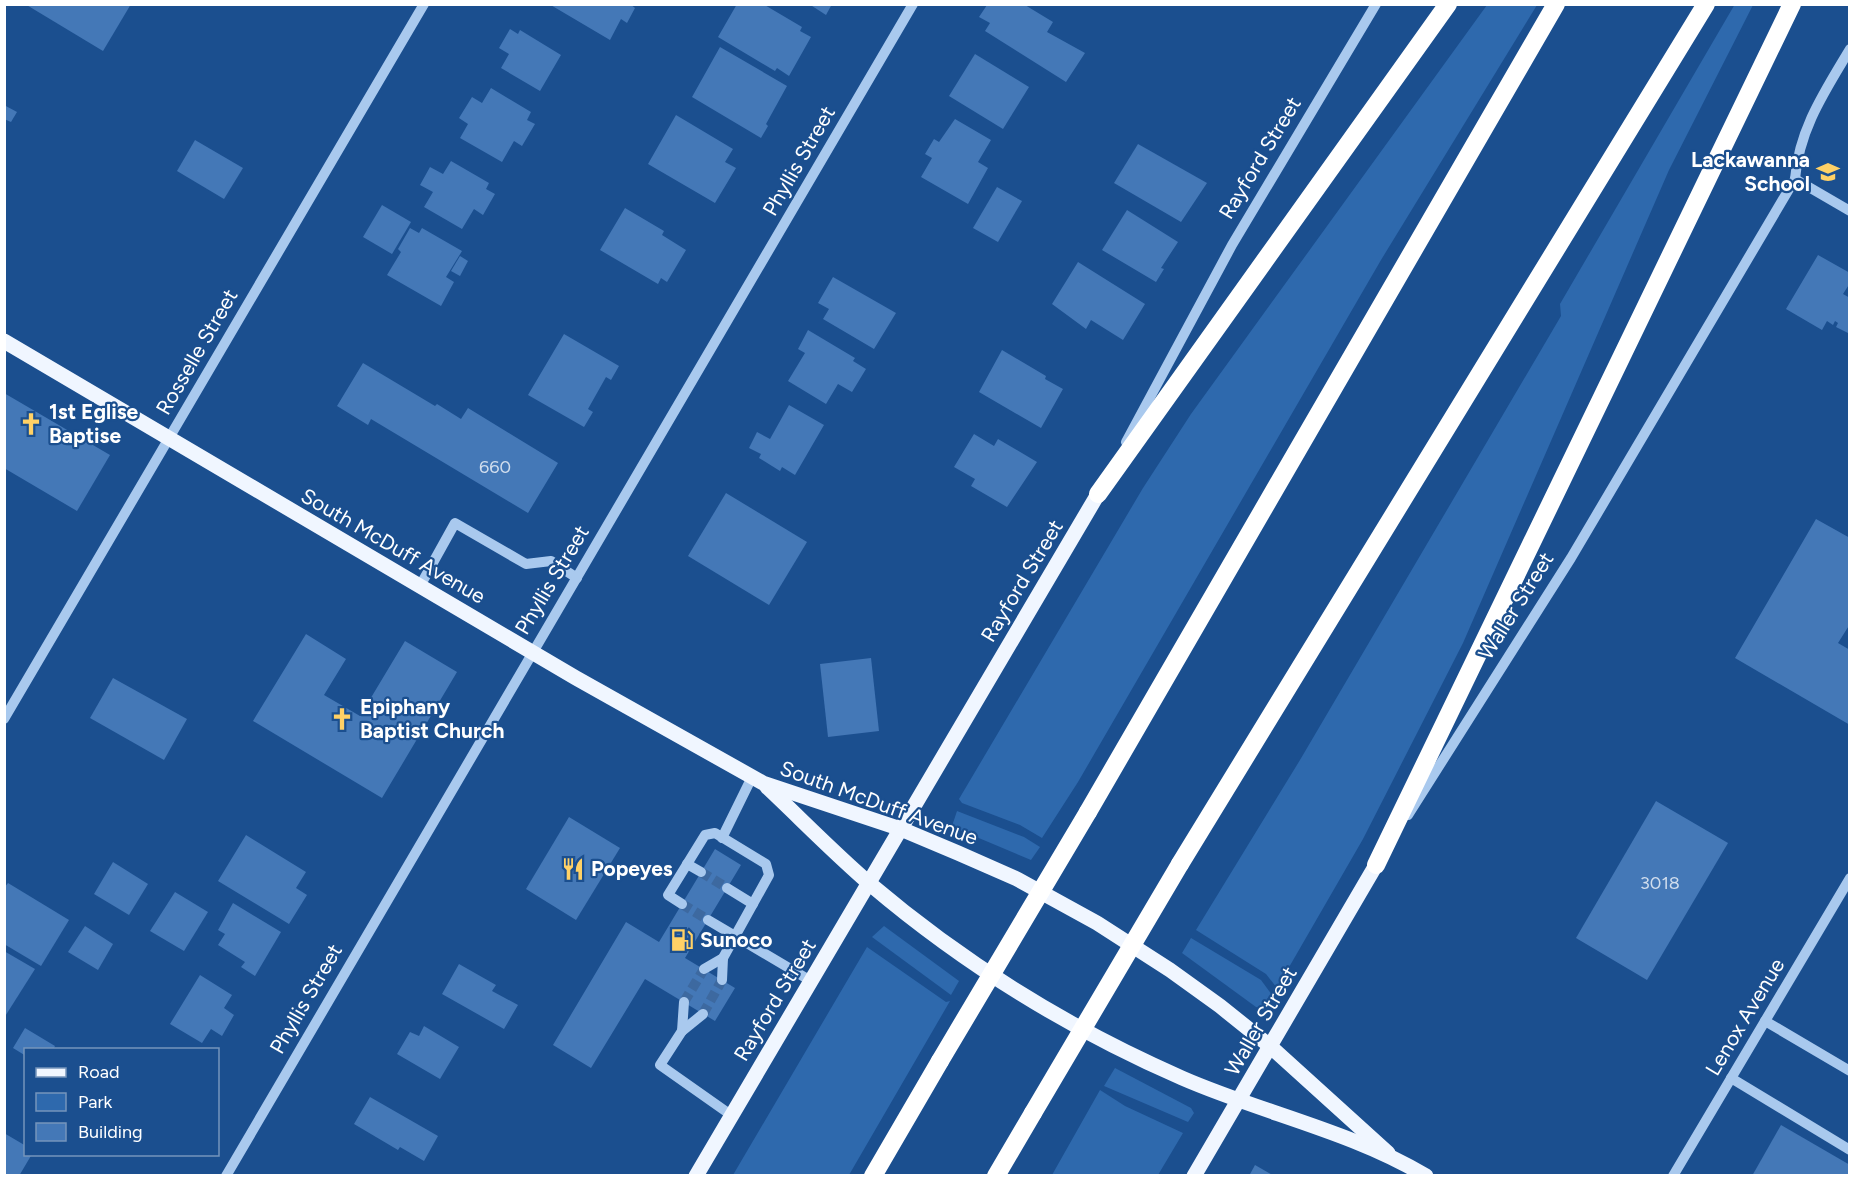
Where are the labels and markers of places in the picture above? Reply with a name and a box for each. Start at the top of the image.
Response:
place label: Lackawanna School [1691,147,1810,196]
school or university icon: Lackawanna School [1815,159,1841,185]
place label: 1st Eglise Baptise [49,399,139,448]
church icon: 1st Eglise Baptise [18,411,44,437]
place label: Epiphany Baptist Church [360,694,504,743]
church icon: Epiphany Baptist Church [329,706,355,732]
restaurant icon: Popeyes [560,856,586,882]
place label: Popeyes [591,856,673,881]
fuel station icon: Sunoco [669,927,695,953]
place label: Sunoco [700,927,772,952]

